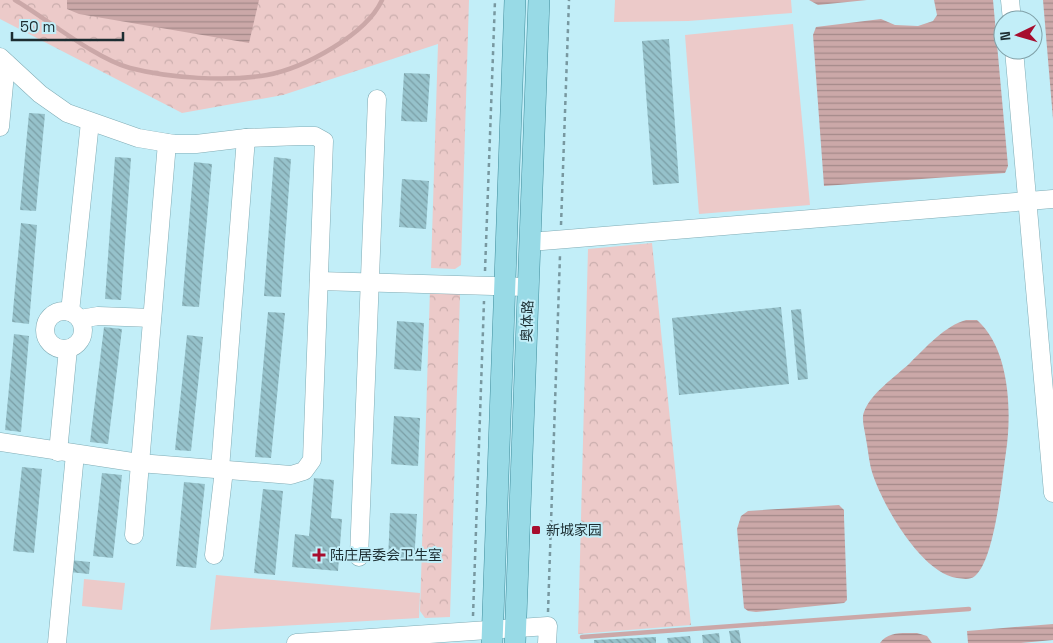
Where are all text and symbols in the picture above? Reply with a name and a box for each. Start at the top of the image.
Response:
scale bar [12,10,124,42]
north arrow [993,10,1043,60]
text: 50 m [20,17,55,36]
text: N [996,31,1014,42]
street label: 奥体路 [517,300,537,342]
place label: 新城家园 [546,521,602,539]
marker: 新城家园 [530,524,542,536]
place label: 陆庄居委会卫生室 [330,546,442,564]
marker: 陆庄居委会卫生室 [312,548,326,562]

